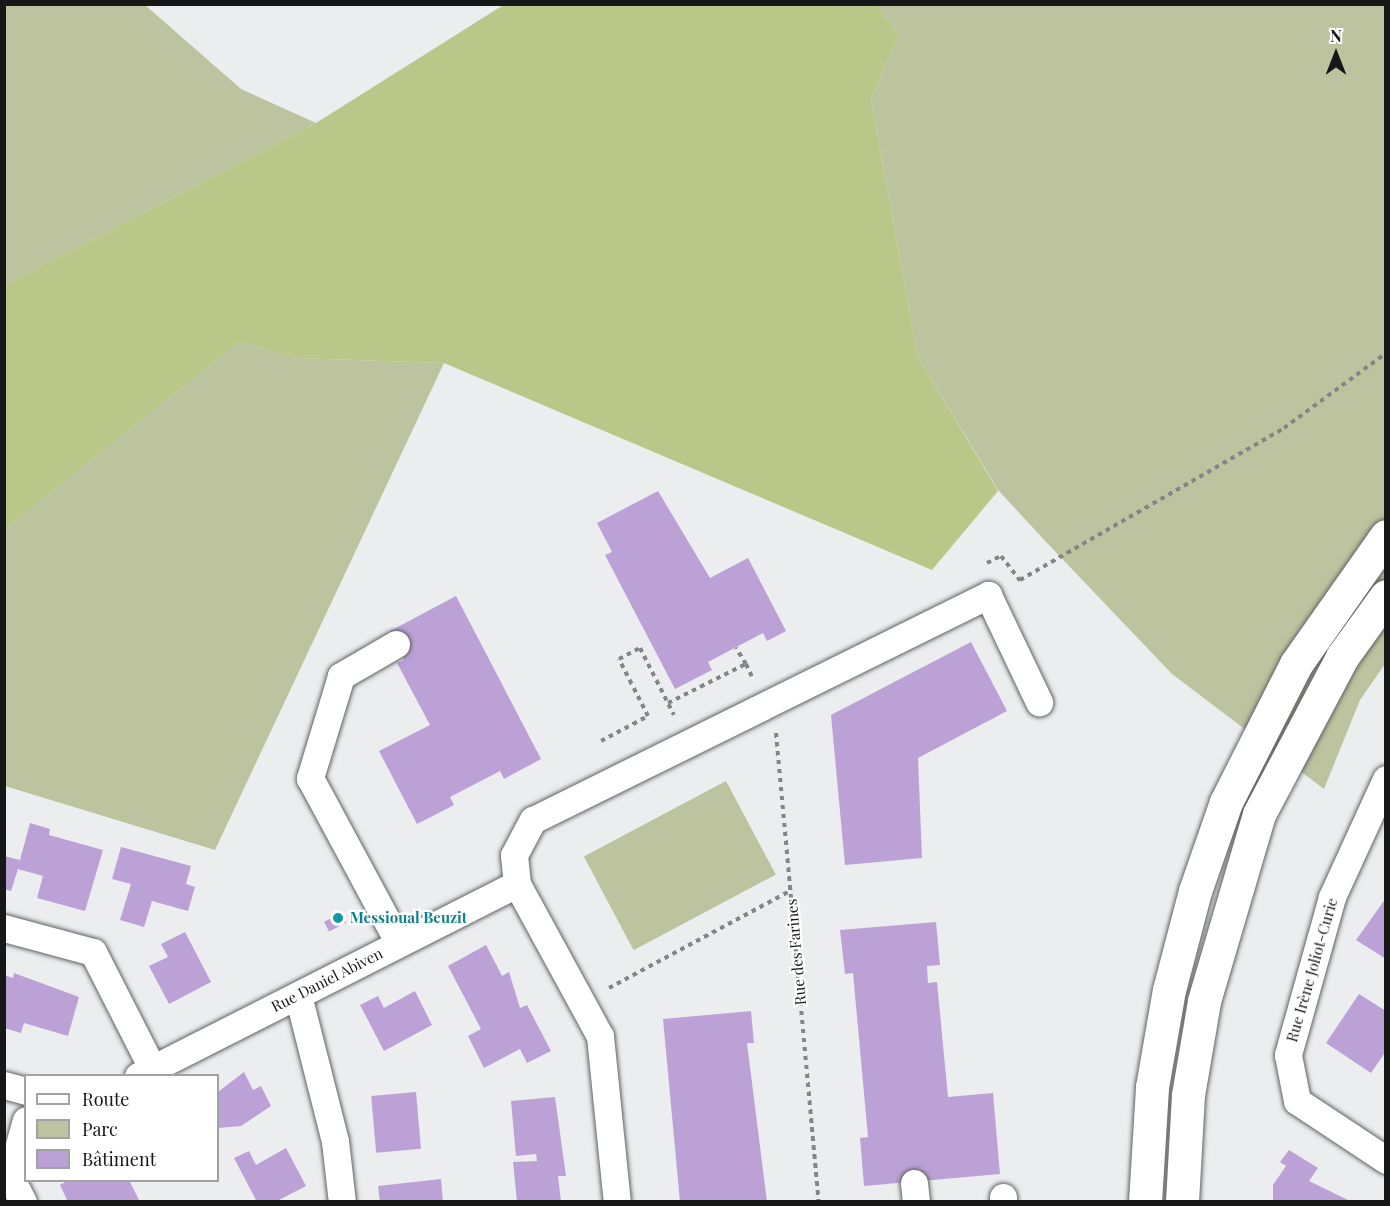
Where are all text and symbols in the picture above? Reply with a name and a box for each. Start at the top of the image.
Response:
north arrow [1306,24,1366,84]
text: N [1330,25,1342,46]
street label: Rue Irène Joliot-Curie [1283,896,1341,1044]
street label: Rue des Farines [782,898,810,1006]
place label: Messioual Beuzit [350,909,467,927]
marker: Messioual Beuzit [331,911,345,925]
street label: Rue Daniel Abiven [268,944,386,1016]
legend [24,1074,219,1182]
text: Route [82,1087,129,1111]
text: Parc [82,1117,118,1141]
text: Bâtiment [82,1147,156,1171]

